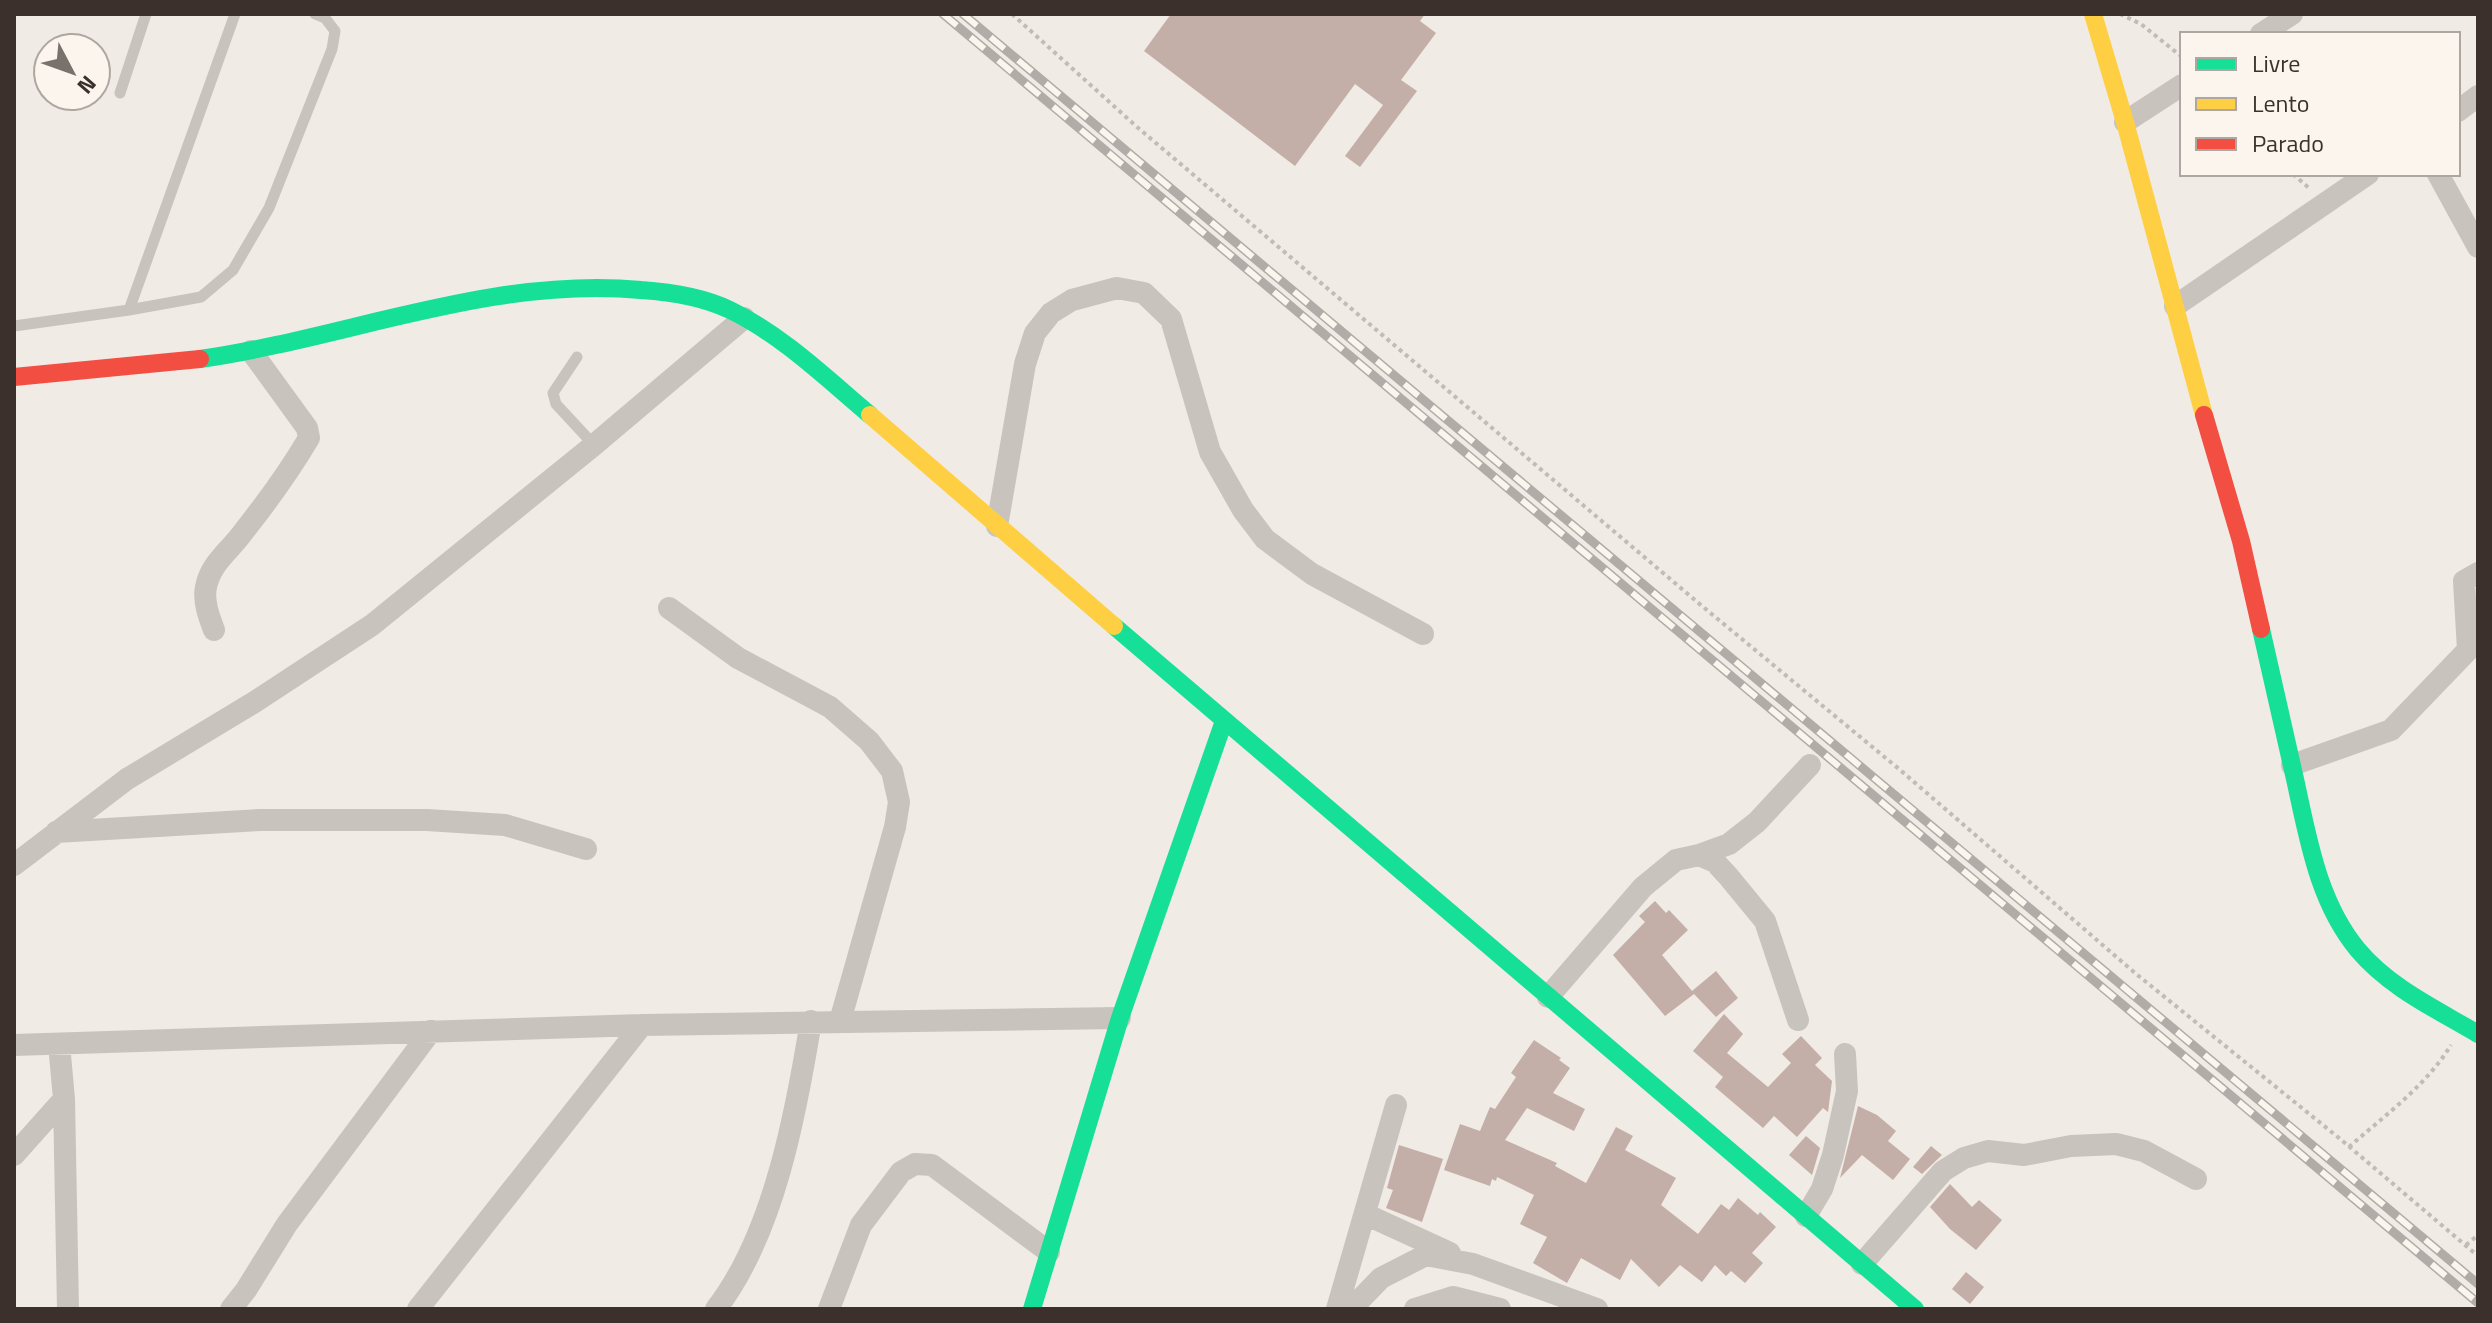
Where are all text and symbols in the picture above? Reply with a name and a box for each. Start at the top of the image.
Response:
north arrow [32,32,112,112]
legend [2180,32,2460,176]
text: Livre [2252,45,2300,81]
text: N [69,68,105,102]
text: Lento [2252,85,2309,121]
text: Parado [2252,125,2324,161]

